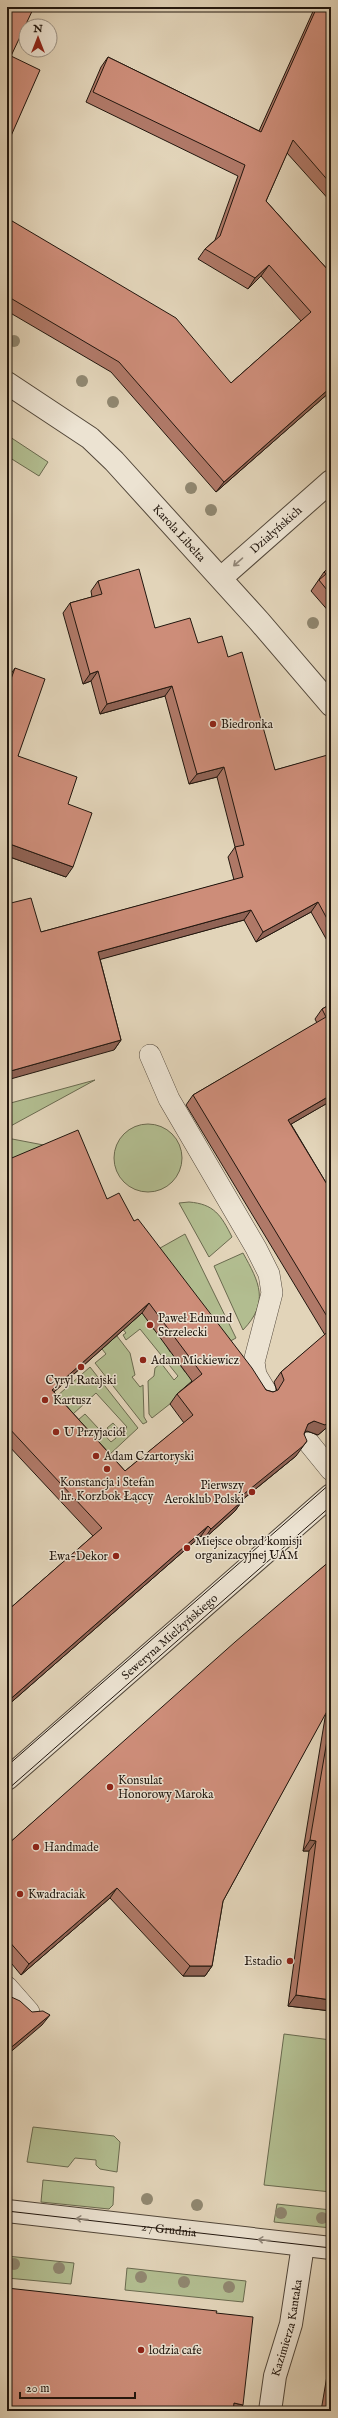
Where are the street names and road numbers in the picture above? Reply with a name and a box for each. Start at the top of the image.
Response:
street label: Karola Libelta [150,501,210,565]
street label: Działyńskich [247,502,305,557]
street label: Seweryna Mielżyńskiego [118,1590,221,1683]
street label: 27 Grudnia [141,2219,198,2240]
street label: Kazimierza Kantaka [268,2278,305,2378]

